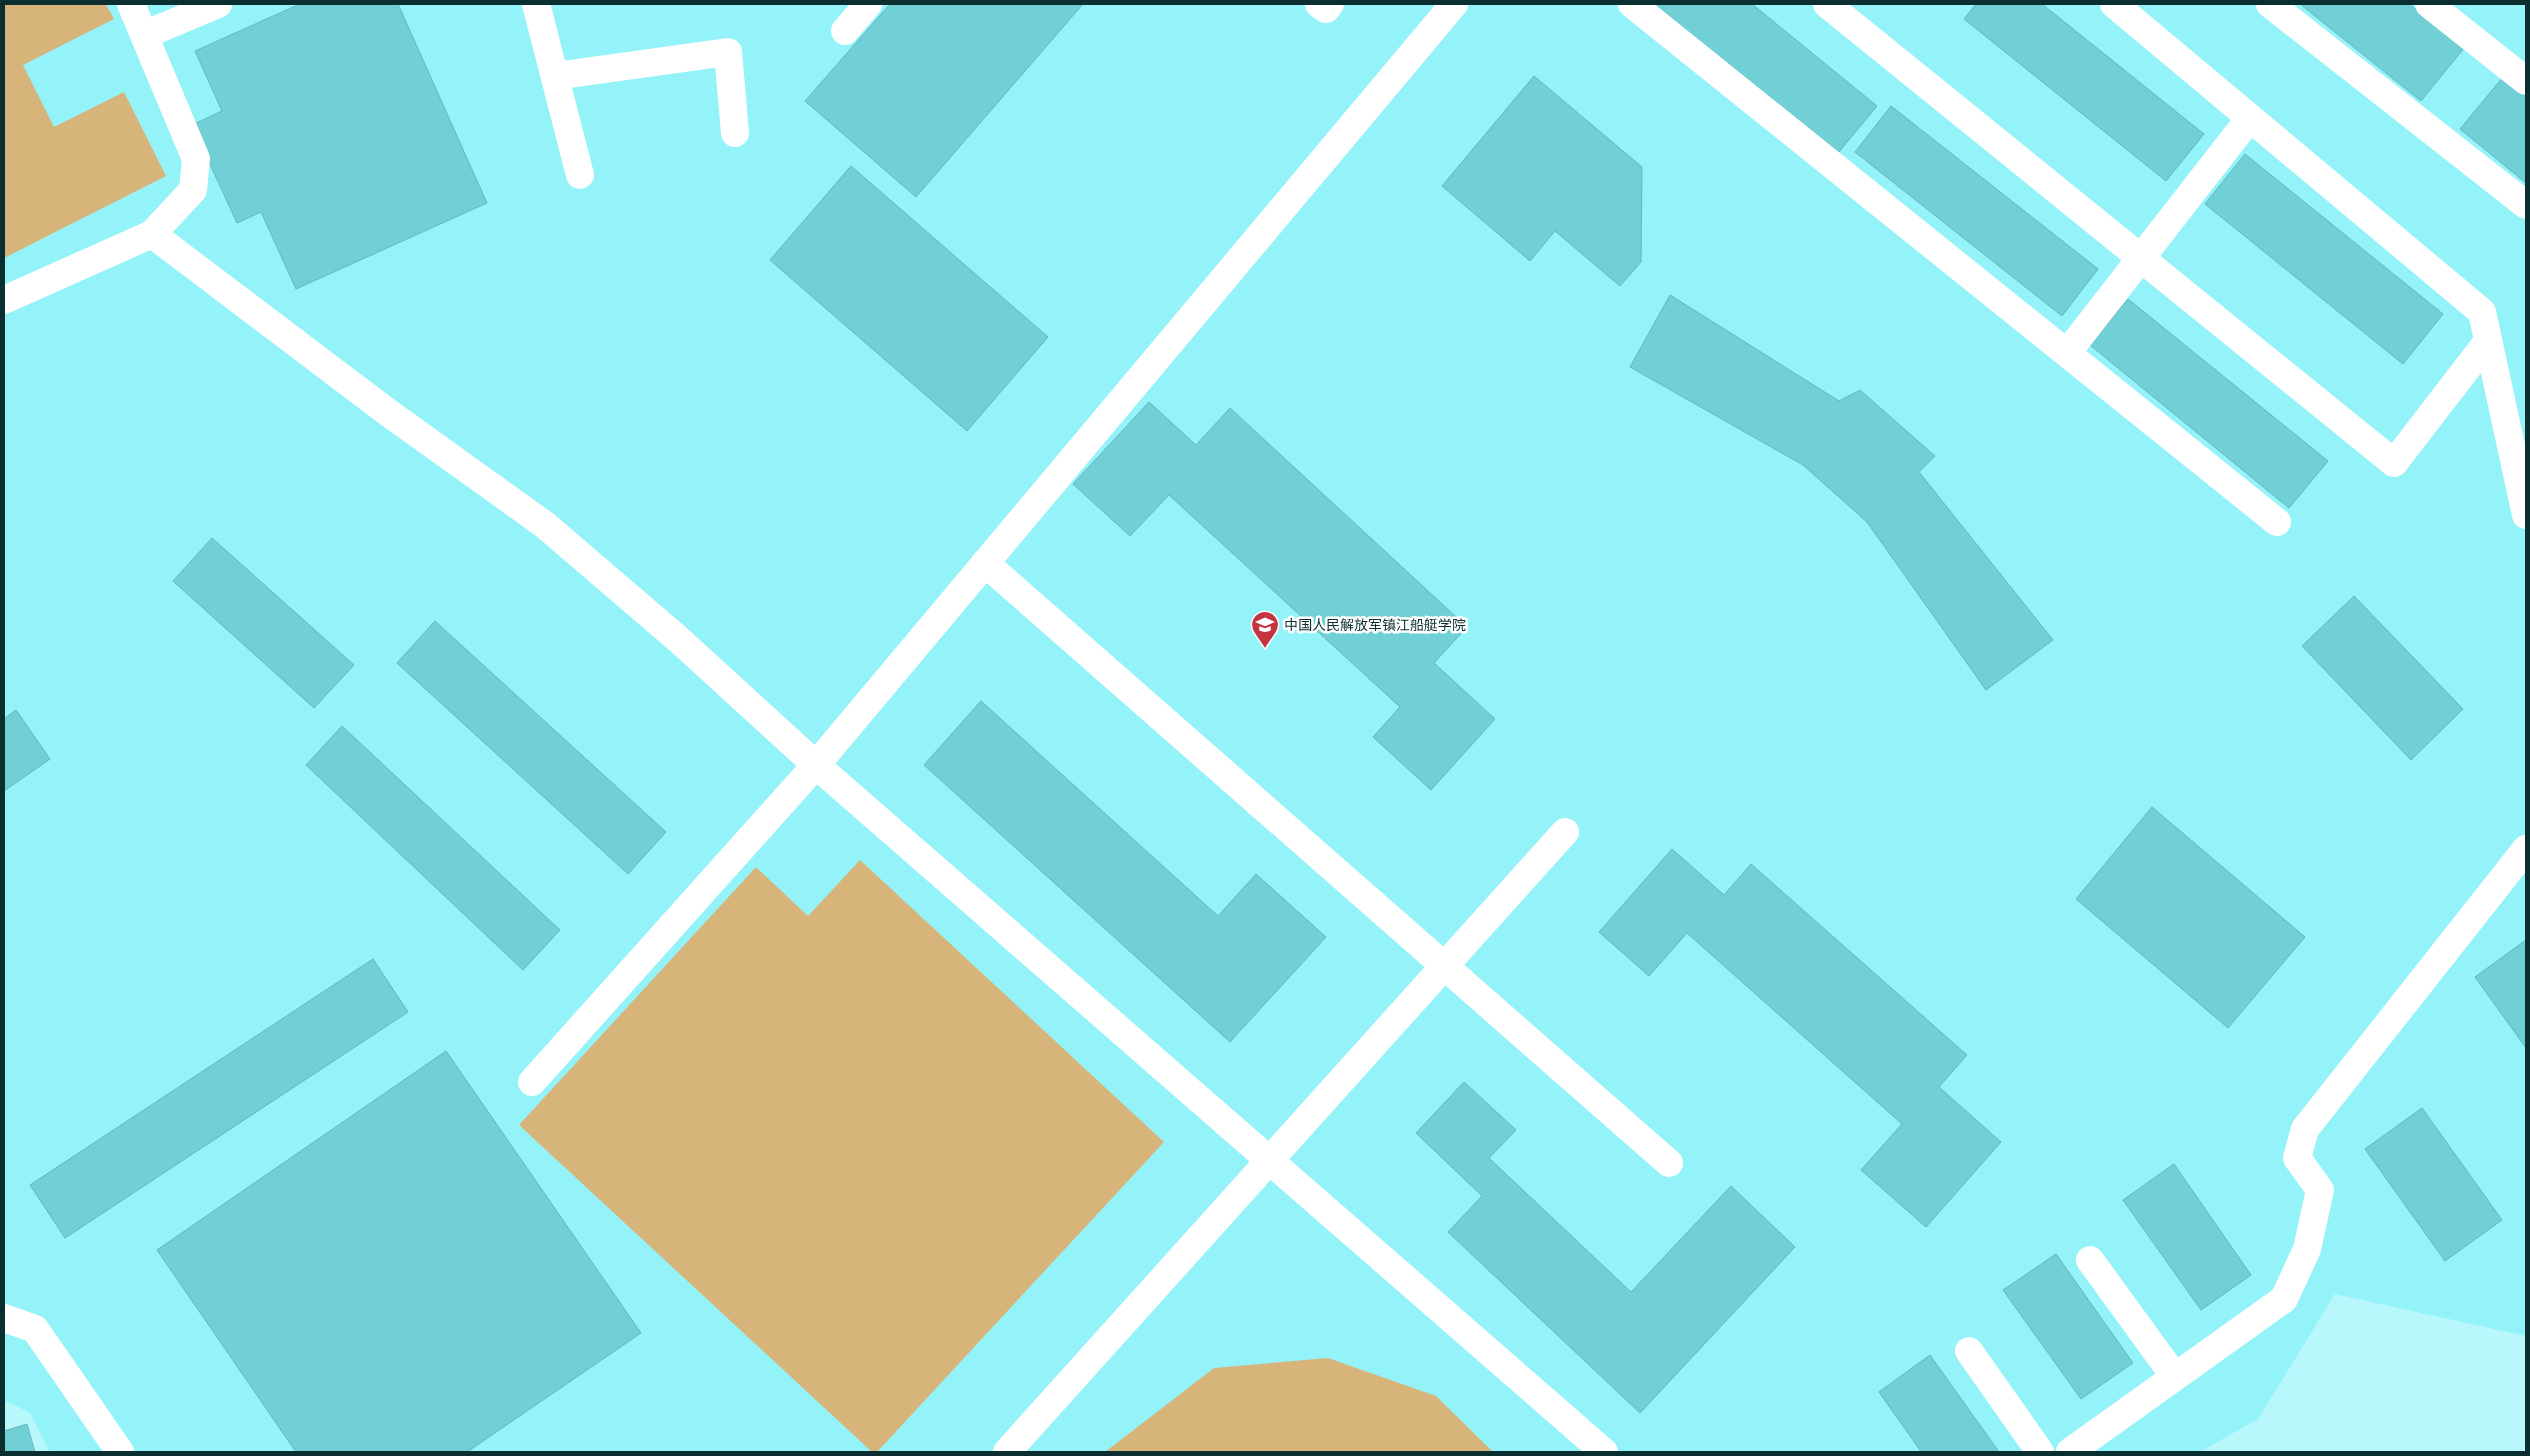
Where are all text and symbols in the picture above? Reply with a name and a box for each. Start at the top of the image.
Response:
school or university icon: 中国人民解放军镇江船艇学院 [1250,610,1280,649]
place label: 中国人民解放军镇江船艇学院 [1284,617,1466,634]

